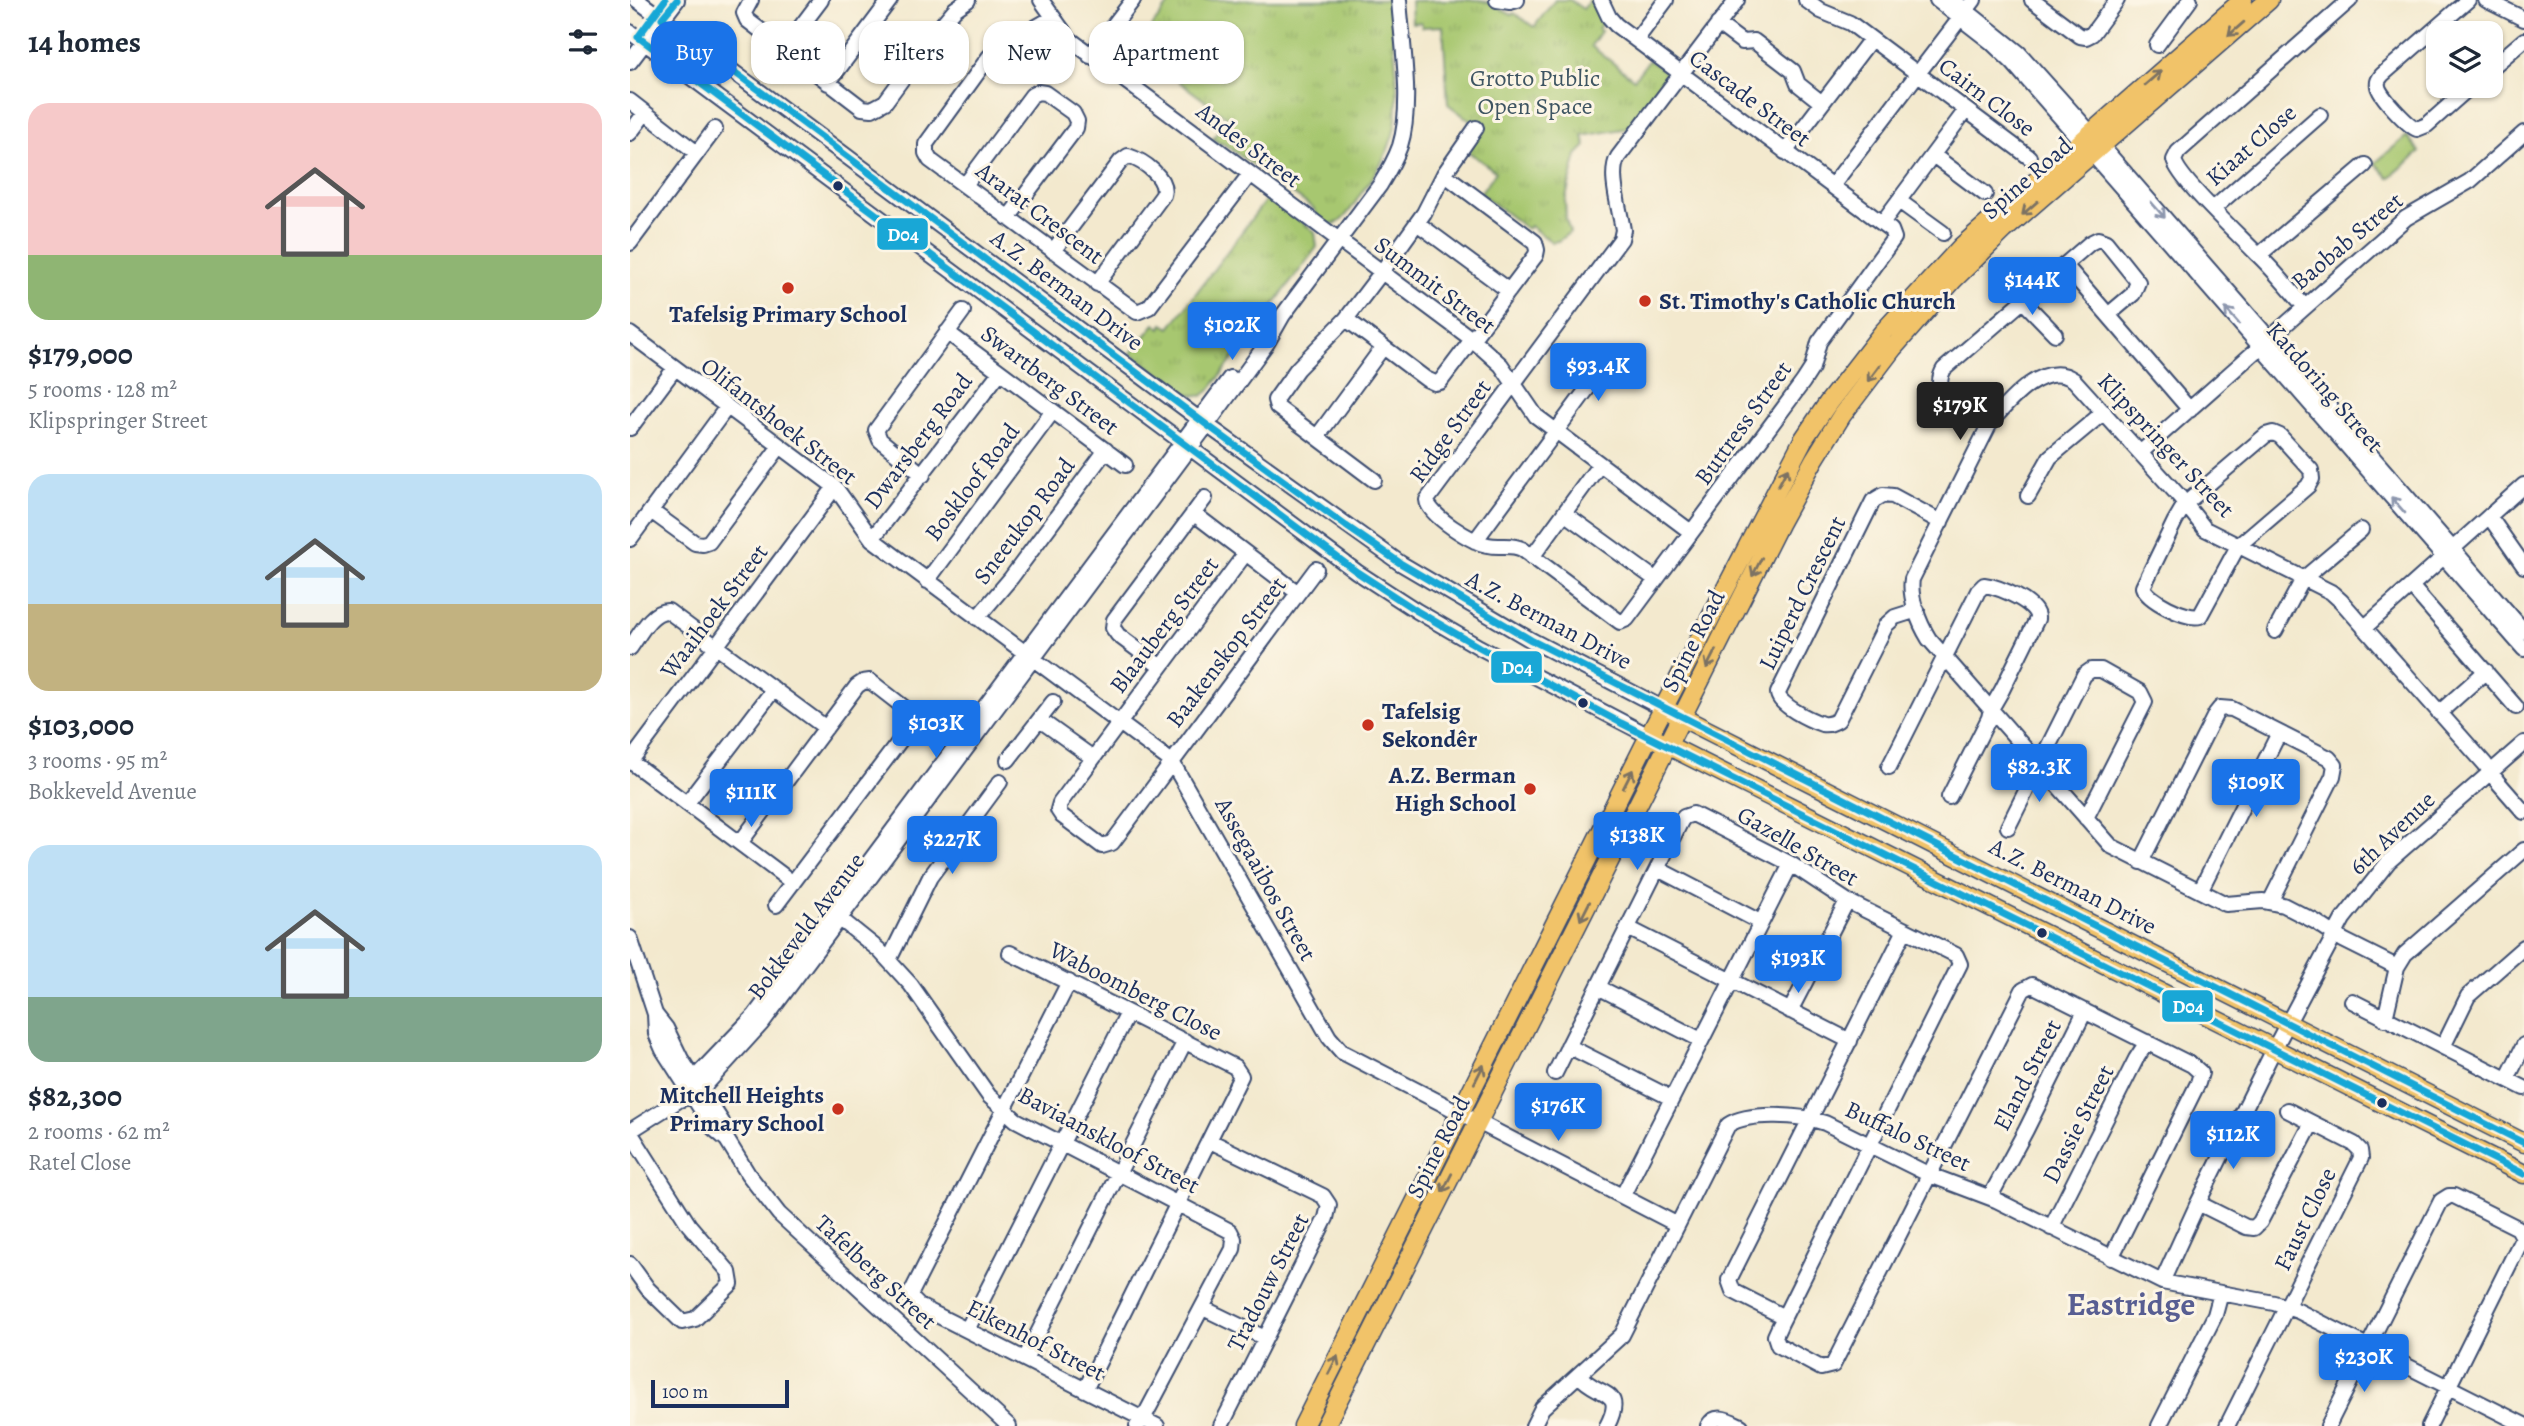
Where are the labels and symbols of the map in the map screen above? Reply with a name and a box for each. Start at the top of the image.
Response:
one-way arrow [2228,21,2246,37]
street label: Cascade Street [1683,42,1817,154]
street label: Cairn Close [1932,50,2042,144]
park label: Grotto Public Open Space [1470,62,1600,122]
one-way arrow [2143,70,2161,86]
street label: Andes Street [1189,94,1308,195]
street label: Kiaat Close [2199,97,2303,193]
street label: Spine Road [1975,130,2079,226]
street label: Ararat Crescent [969,154,1110,272]
unlabelled marker [831,179,845,193]
street label: Baobab Street [2284,185,2410,297]
one-way arrow [2022,200,2040,216]
one-way arrow [2150,201,2166,219]
line badge: D04 [876,217,929,251]
street label: A.Z. Berman Drive [983,221,1150,358]
text: D04 [887,222,919,248]
street label: Summit Street [1368,229,1502,341]
pin: $144K [1983,258,2081,317]
marker: Tafelsig Primary School [780,280,796,296]
place label: St. Timothy's Catholic Church [1659,285,1956,317]
marker: St. Timothy's Catholic Church [1637,293,1653,309]
place label: Tafelsig Primary School [669,298,907,330]
pin: $102K [1183,302,1281,362]
one-way arrow [2224,307,2240,325]
street label: Katdoring Street [2259,315,2391,459]
street label: Swartberg Street [974,318,1126,442]
pin: $93.4K [1541,344,1655,403]
street label: Olifantshoek Street [694,350,864,492]
street label: Buttress Street [1687,355,1799,491]
one-way arrow [1867,363,1882,382]
street label: Dwarsberg Road [856,366,980,516]
street label: Klipspringer Street [2090,366,2242,525]
street label: Ridge Street [1402,373,1498,489]
pin: $179K [1911,382,2009,442]
street label: Boskloof Road [917,416,1027,548]
street label: Sneeukop Road [966,451,1082,591]
one-way arrow [1777,467,1791,488]
one-way arrow [2390,497,2407,514]
street label: Luiperd Crescent [1751,511,1853,675]
street label: Waaihoek Street [652,537,775,686]
street label: Blaauberg Street [1102,550,1226,700]
one-way arrow [1750,556,1764,577]
street label: A.Z. Berman Drive [1460,562,1638,677]
street label: Baakenskop Street [1159,570,1293,734]
street label: Spine Road [1654,584,1732,698]
one-way arrow [1703,648,1717,669]
line badge: D04 [1490,650,1543,684]
text: D04 [1501,655,1533,681]
place label: Tafelsig Sekondêr [1382,695,1477,755]
unlabelled marker [1576,696,1590,710]
pin: $103K [887,700,985,760]
marker: Tafelsig Sekondêr [1360,717,1376,733]
pin: $82.3K [1982,744,2096,804]
place label: A.Z. Berman High School [1388,759,1517,819]
pin: $109K [2207,760,2305,819]
one-way arrow [1622,769,1636,790]
pin: $111K [702,770,800,829]
marker: A.Z. Berman High School [1522,781,1538,797]
street label: 6th Avenue [2342,784,2442,882]
street label: Assegaaibos Street [1207,791,1324,967]
street label: Gazelle Street [1732,798,1865,894]
pin: $138K [1588,812,1686,872]
pin: $227K [903,816,1001,876]
street label: A.Z. Berman Drive [1983,830,2162,942]
street label: Bokkeveld Avenue [740,846,872,1006]
one-way arrow [1577,900,1591,921]
unlabelled marker [2035,926,2049,940]
street label: Waboomberg Close [1043,933,1228,1048]
pin: $193K [1749,936,1847,995]
line badge: D04 [2161,989,2214,1023]
text: D04 [2172,994,2204,1020]
street label: Eland Street [1985,1014,2069,1136]
street label: Dassie Street [2035,1059,2121,1189]
one-way arrow [1473,1064,1487,1085]
place label: Mitchell Heights Primary School [659,1079,825,1139]
street label: Baviaanskloof Street [1013,1079,1205,1201]
pin: $176K [1509,1084,1607,1143]
street label: Spine Road [1399,1090,1477,1204]
street label: Buffalo Street [1840,1093,1976,1179]
unlabelled marker [2375,1096,2389,1110]
marker: Mitchell Heights Primary School [830,1101,846,1117]
pin: $112K [2184,1112,2282,1171]
street label: Faust Close [2266,1162,2344,1276]
one-way arrow [1440,1172,1454,1193]
street label: Tafelberg Street [808,1207,944,1337]
street label: Tradouw Street [1219,1207,1317,1357]
district label: Eastridge [2067,1282,2195,1326]
street label: Eikenhof Street [961,1291,1111,1389]
pin: $230K [2315,1334,2413,1394]
one-way arrow [1327,1355,1341,1376]
scale bar [651,1377,789,1409]

